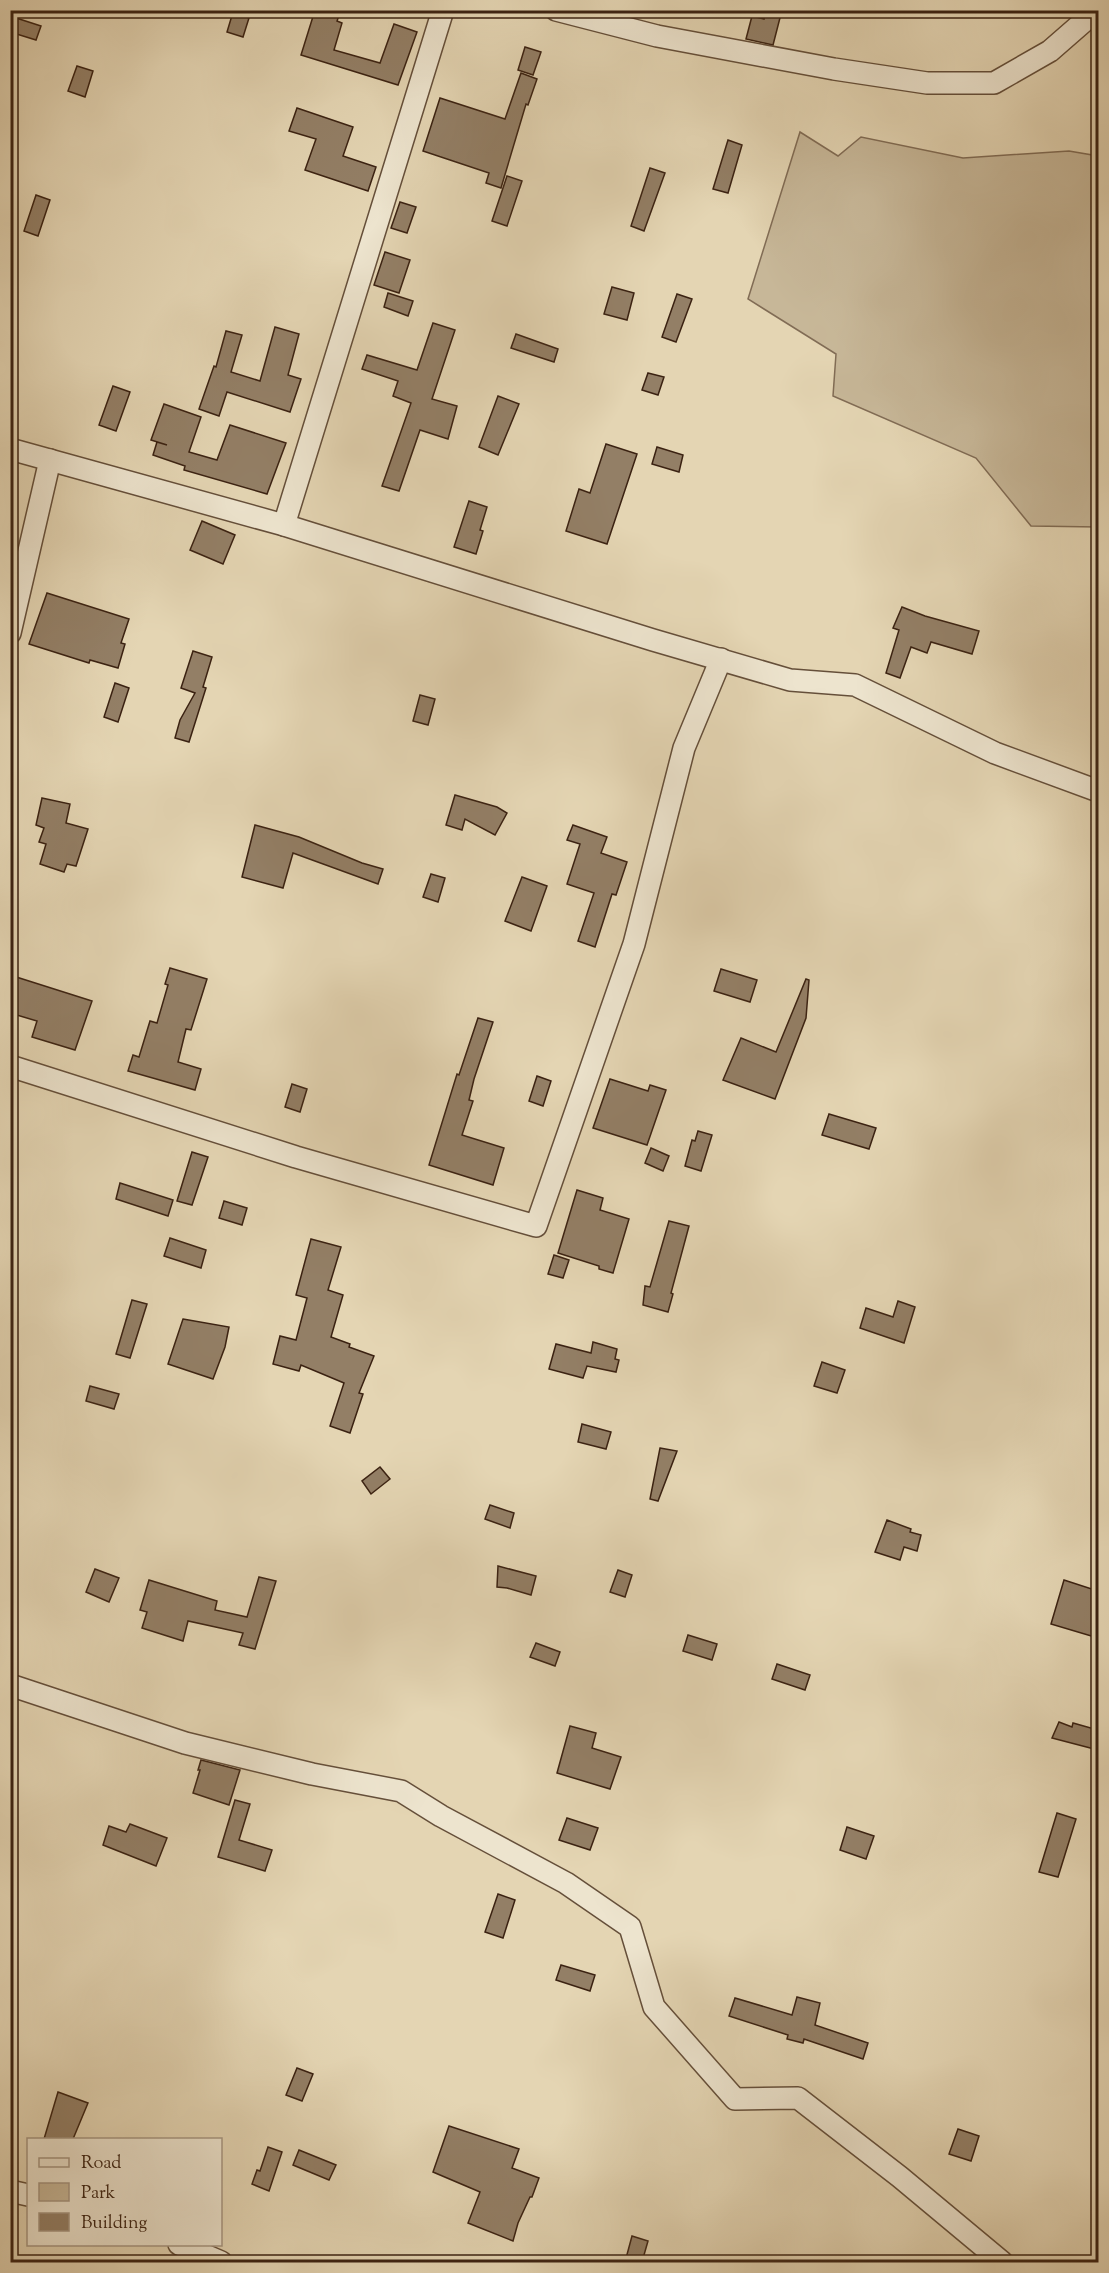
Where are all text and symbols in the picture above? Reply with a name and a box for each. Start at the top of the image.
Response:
legend [27,2138,222,2246]
text: Road [81,2151,121,2177]
text: Park [81,2181,116,2207]
text: Building [81,2211,147,2237]

